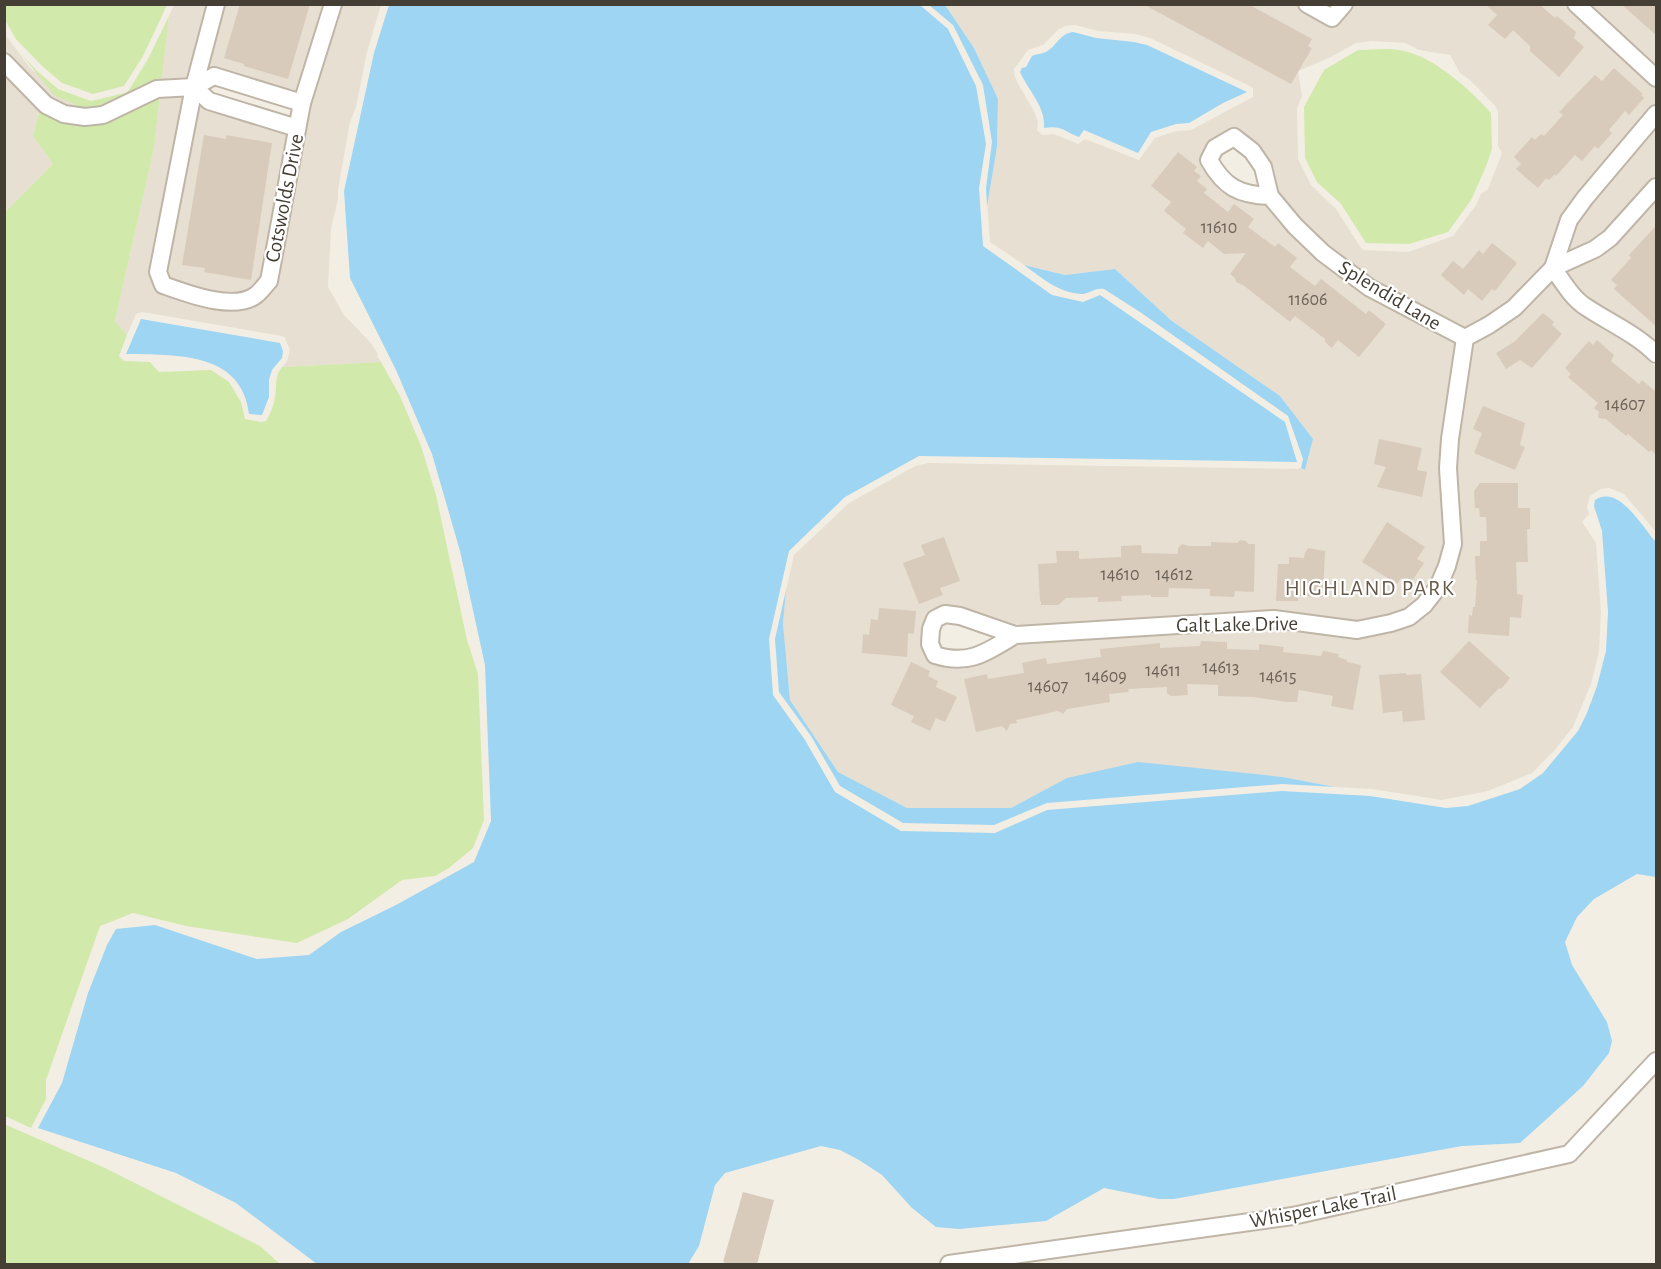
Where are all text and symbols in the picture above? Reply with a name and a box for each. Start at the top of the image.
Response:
street label: Cotswolds Drive [262,132,307,264]
house number: 11610 [1201,219,1237,237]
street label: Splendid Lane [1335,257,1445,334]
house number: 11606 [1289,291,1327,309]
house number: 14607 [1605,396,1645,414]
house number: 14610 [1100,566,1140,584]
house number: 14612 [1155,566,1193,584]
district label: HIGHLAND PARK [1285,577,1455,599]
street label: Galt Lake Drive [1176,613,1298,636]
house number: 14613 [1203,659,1239,677]
house number: 14611 [1145,662,1181,680]
house number: 14609 [1085,668,1127,686]
house number: 14615 [1259,668,1297,686]
house number: 14607 [1028,678,1068,696]
street label: Whisper Lake Trail [1248,1183,1398,1232]

